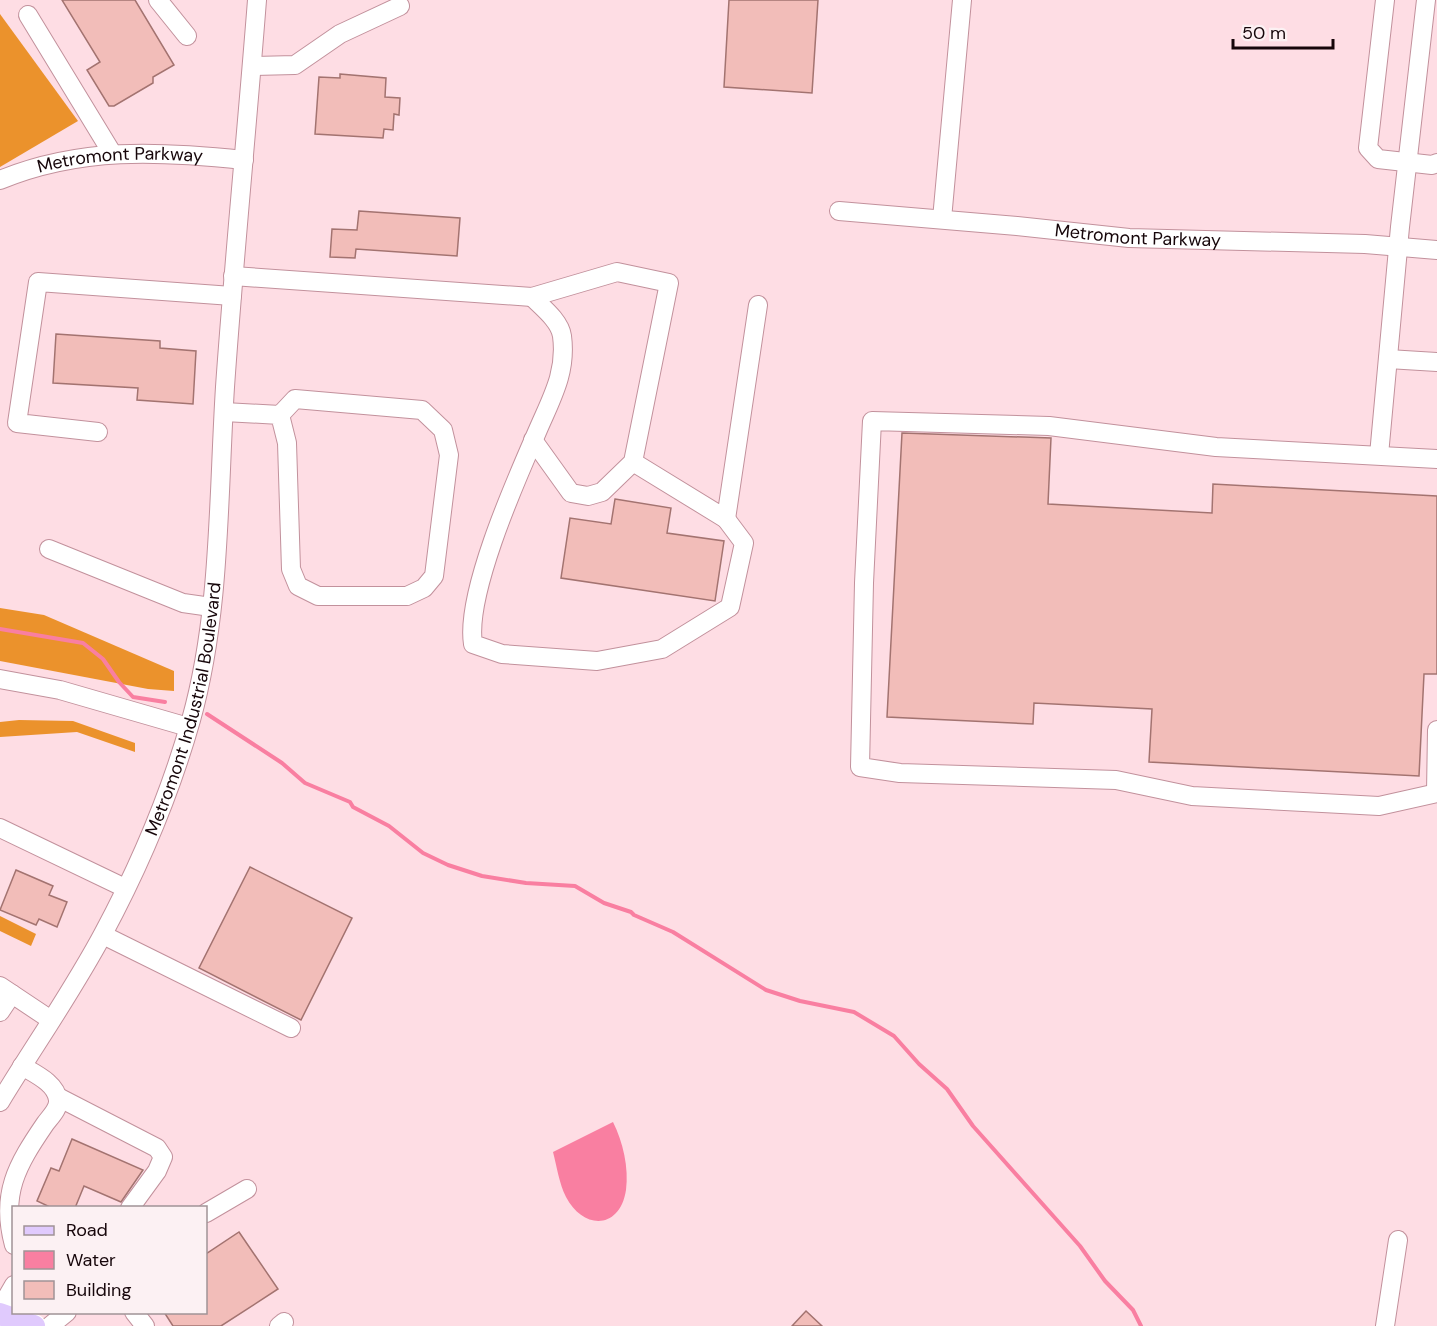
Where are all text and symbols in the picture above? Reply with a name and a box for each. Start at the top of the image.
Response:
scale bar [1233,12,1334,50]
text: 50 m [1242,21,1286,45]
street label: Metromont Parkway [35,142,204,179]
street label: Metromont Parkway [1054,218,1221,252]
street label: Metromont Industrial Boulevard [139,581,226,839]
legend [12,1206,207,1314]
text: Road [66,1218,108,1242]
text: Water [66,1248,116,1272]
text: Building [66,1278,131,1302]

